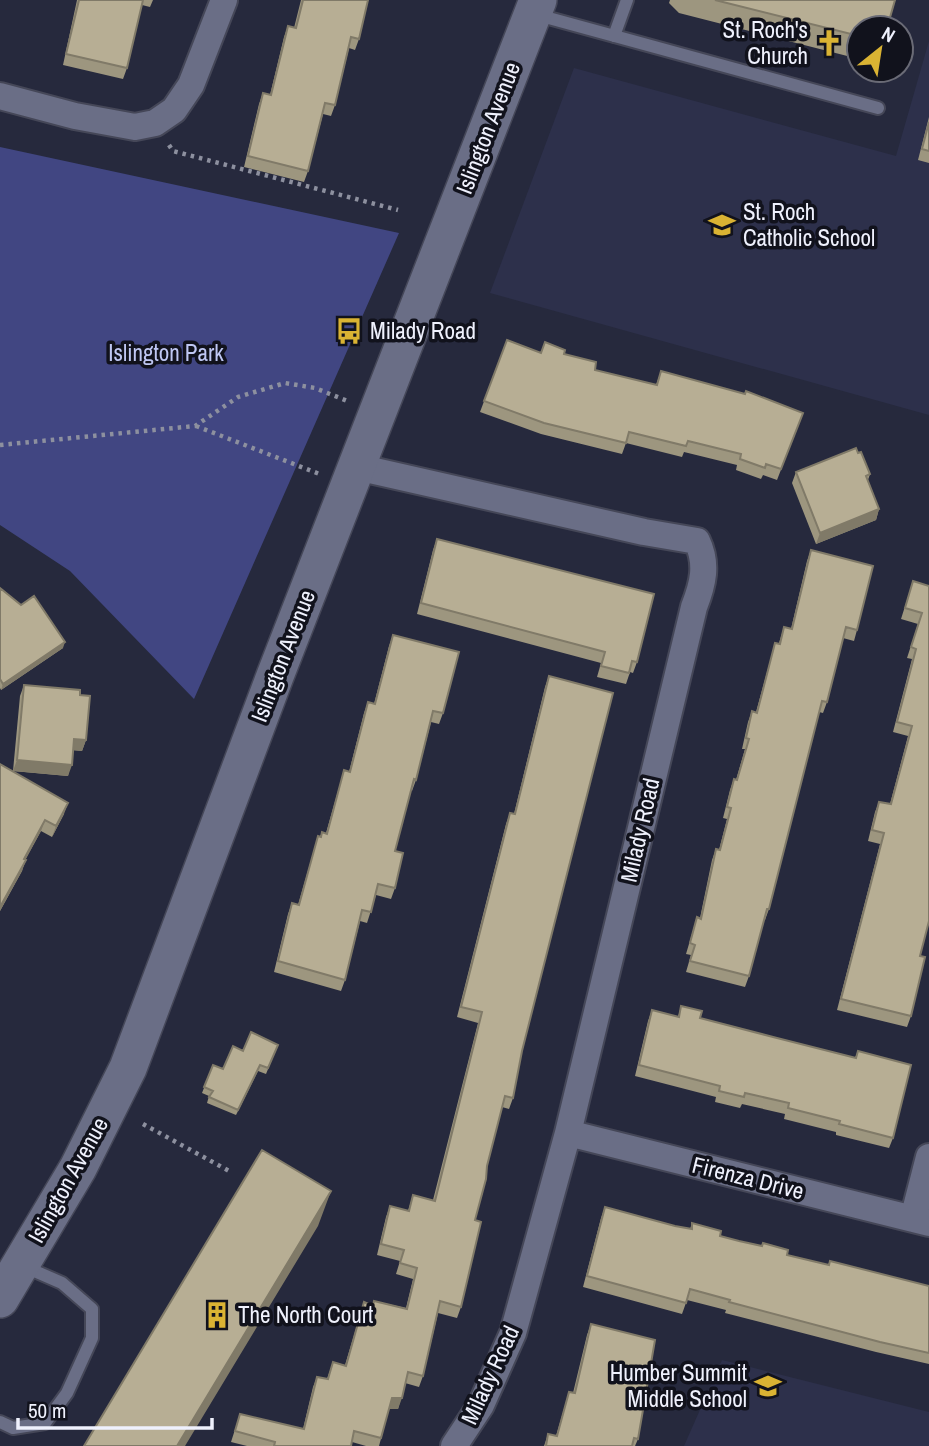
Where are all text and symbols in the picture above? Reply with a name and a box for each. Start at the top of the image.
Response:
place label: St. Roch's Church [723,14,808,71]
north arrow [845,14,915,84]
text: N [877,20,900,48]
church icon: St. Roch's Church [814,28,844,58]
street label: Islington Avenue [448,57,527,198]
place label: St. Roch Catholic School [743,196,875,253]
school or university icon: St. Roch Catholic School [707,210,737,240]
place label: Milady Road [370,315,476,346]
bus stop icon: Milady Road [334,316,364,346]
park label: Islington Park [108,337,224,368]
street label: Islington Avenue [243,585,322,726]
street label: Milady Road [613,775,667,885]
street label: Islington Avenue [20,1111,115,1248]
street label: Firenza Drive [689,1149,807,1206]
place label: The North Court [238,1299,373,1330]
building icon: The North Court [202,1300,232,1330]
street label: Milady Road [453,1320,526,1429]
place label: Humber Summit Middle School [610,1357,747,1414]
school or university icon: Humber Summit Middle School [753,1371,783,1401]
scale bar [18,1386,212,1430]
text: 50 m [28,1396,66,1425]

